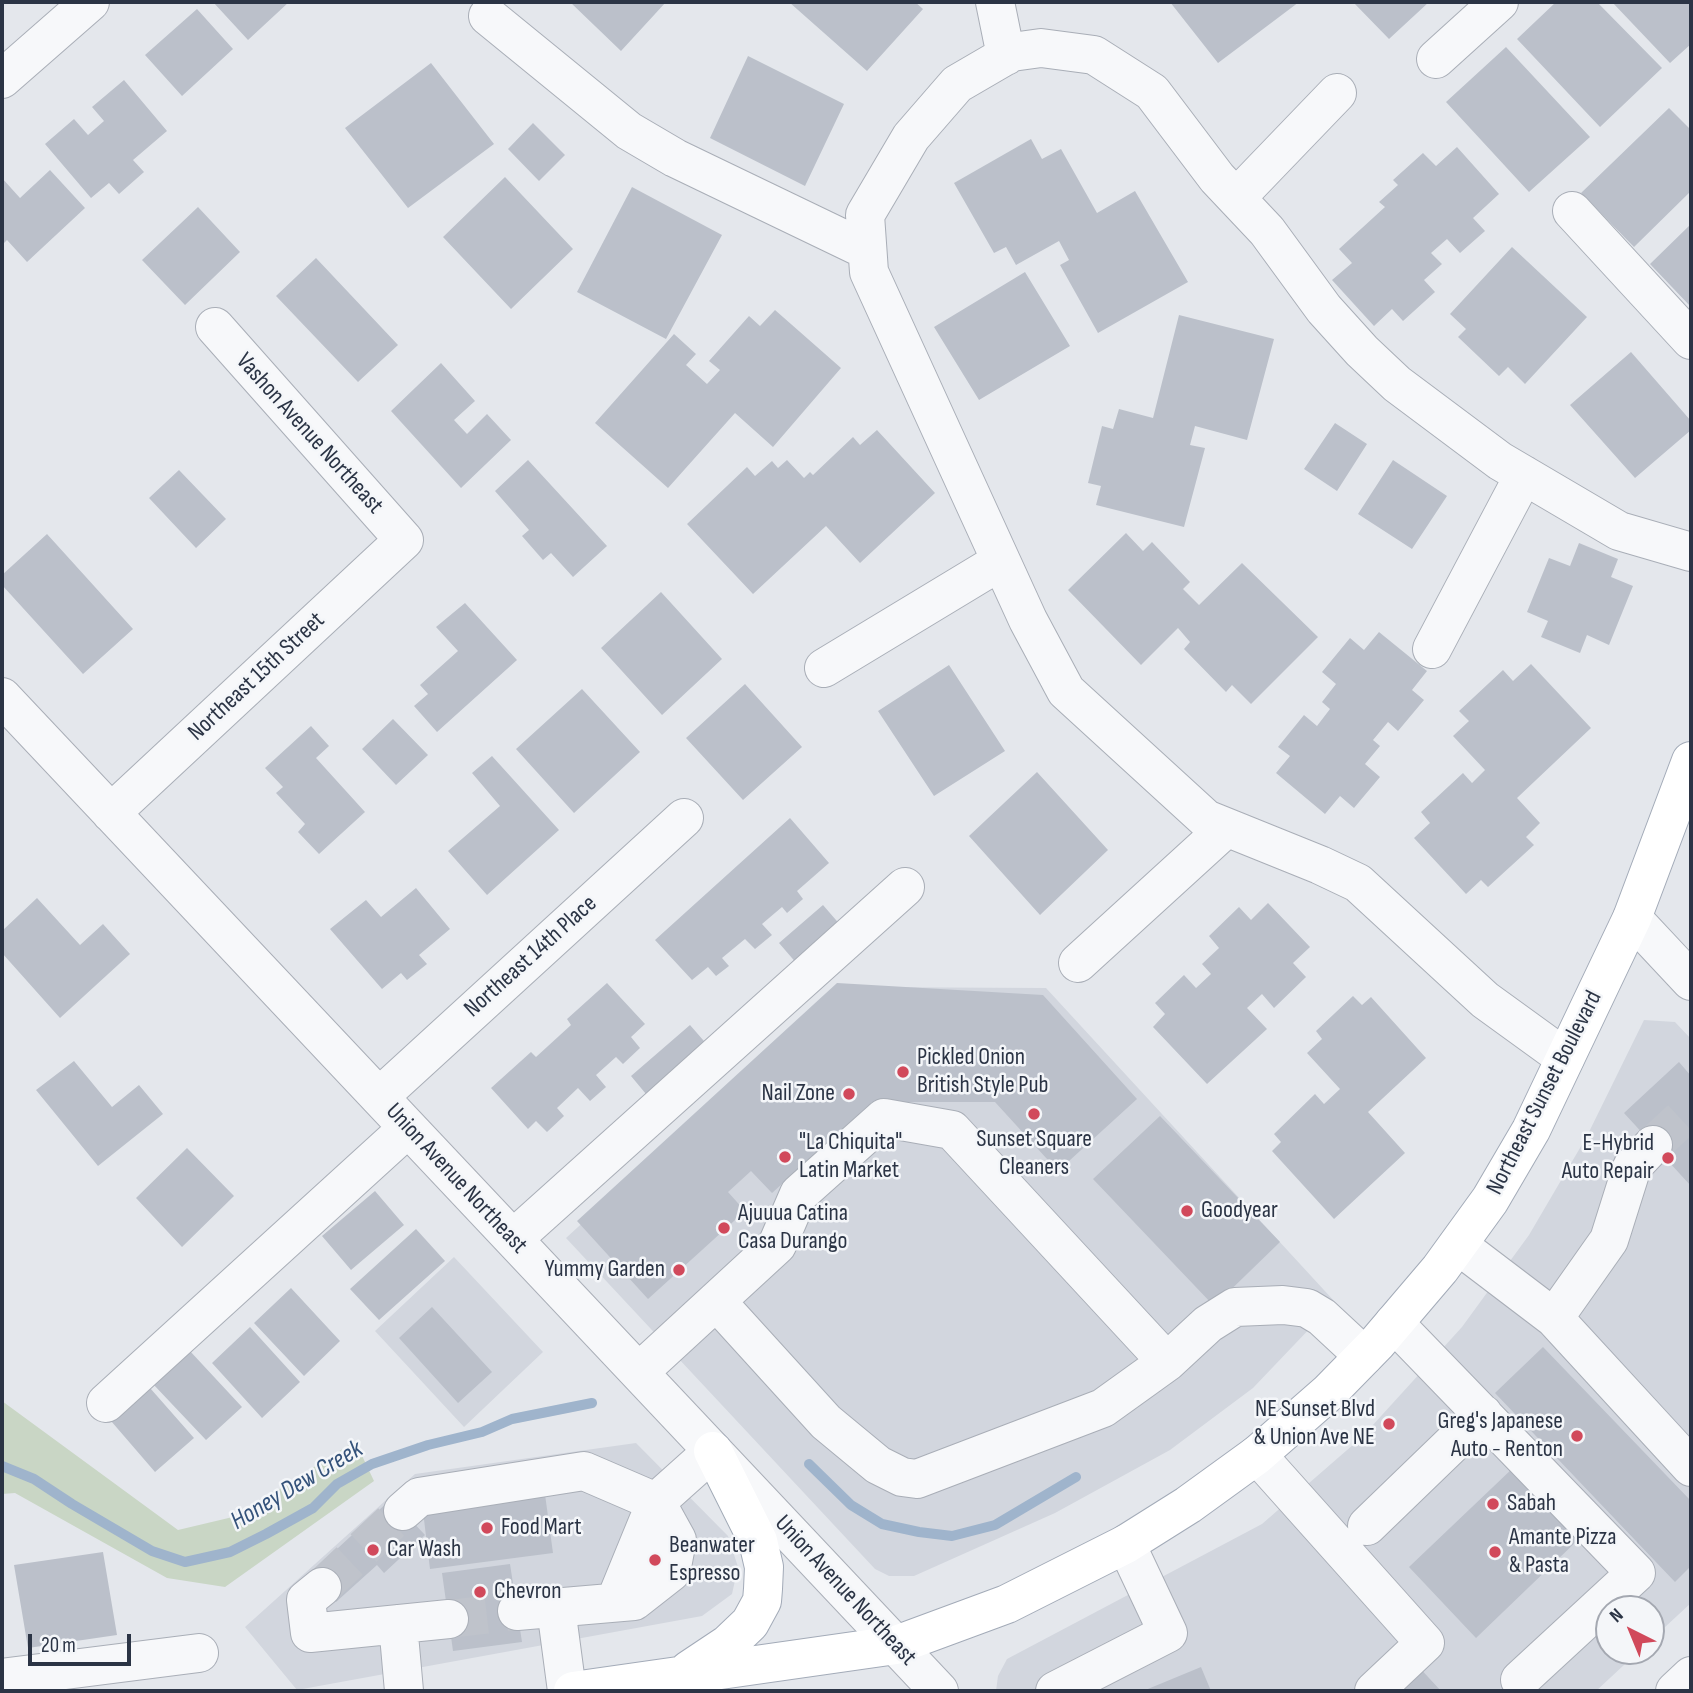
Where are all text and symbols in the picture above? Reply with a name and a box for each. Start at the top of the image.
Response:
street label: Vashon Avenue Northeast [229,348,389,520]
street label: Northeast 15th Street [183,607,331,747]
street label: Northeast 14th Place [459,890,603,1024]
street label: Northeast Sunset Boulevard [1481,986,1609,1200]
place label: Pickled Onion British Style Pub [917,1044,1048,1100]
marker: Pickled Onion British Style Pub [895,1064,911,1080]
place label: Nail Zone [761,1080,835,1108]
marker: Nail Zone [841,1086,857,1102]
street label: Union Avenue Northeast [379,1098,533,1260]
marker: Sunset Square Cleaners [1026,1106,1042,1122]
place label: Sunset Square Cleaners [976,1126,1092,1182]
place label: "La Chiquita" Latin Market [799,1129,902,1185]
place label: E-Hybrid Auto Repair [1562,1130,1654,1186]
marker: "La Chiquita" Latin Market [777,1149,793,1165]
marker: E-Hybrid Auto Repair [1660,1150,1676,1166]
place label: Goodyear [1201,1197,1278,1225]
place label: Ajuuua Catina Casa Durango [738,1200,848,1256]
marker: Goodyear [1179,1203,1195,1219]
marker: Ajuuua Catina Casa Durango [716,1220,732,1236]
place label: Yummy Garden [545,1256,665,1284]
marker: Yummy Garden [671,1262,687,1278]
place label: NE Sunset Blvd & Union Ave NE [1254,1396,1375,1452]
place label: Greg's Japanese Auto - Renton [1438,1408,1563,1464]
marker: NE Sunset Blvd & Union Ave NE [1381,1416,1397,1432]
marker: Greg's Japanese Auto - Renton [1569,1428,1585,1444]
water label: Honey Dew Creek [225,1434,369,1538]
place label: Sabah [1507,1490,1556,1518]
marker: Sabah [1485,1496,1501,1512]
street label: Union Avenue Northeast [768,1510,922,1672]
place label: Food Mart [501,1514,581,1542]
marker: Food Mart [479,1520,495,1536]
place label: Amante Pizza & Pasta [1509,1524,1616,1580]
place label: Beanwater Espresso [669,1532,755,1588]
place label: Car Wash [387,1536,461,1564]
marker: Car Wash [365,1542,381,1558]
marker: Amante Pizza & Pasta [1487,1544,1503,1560]
marker: Beanwater Espresso [647,1552,663,1568]
place label: Chevron [494,1578,561,1606]
marker: Chevron [472,1584,488,1600]
north arrow [1595,1595,1665,1665]
text: N [1605,1604,1628,1628]
scale bar [32,1620,135,1664]
text: 20 m [41,1633,76,1658]

